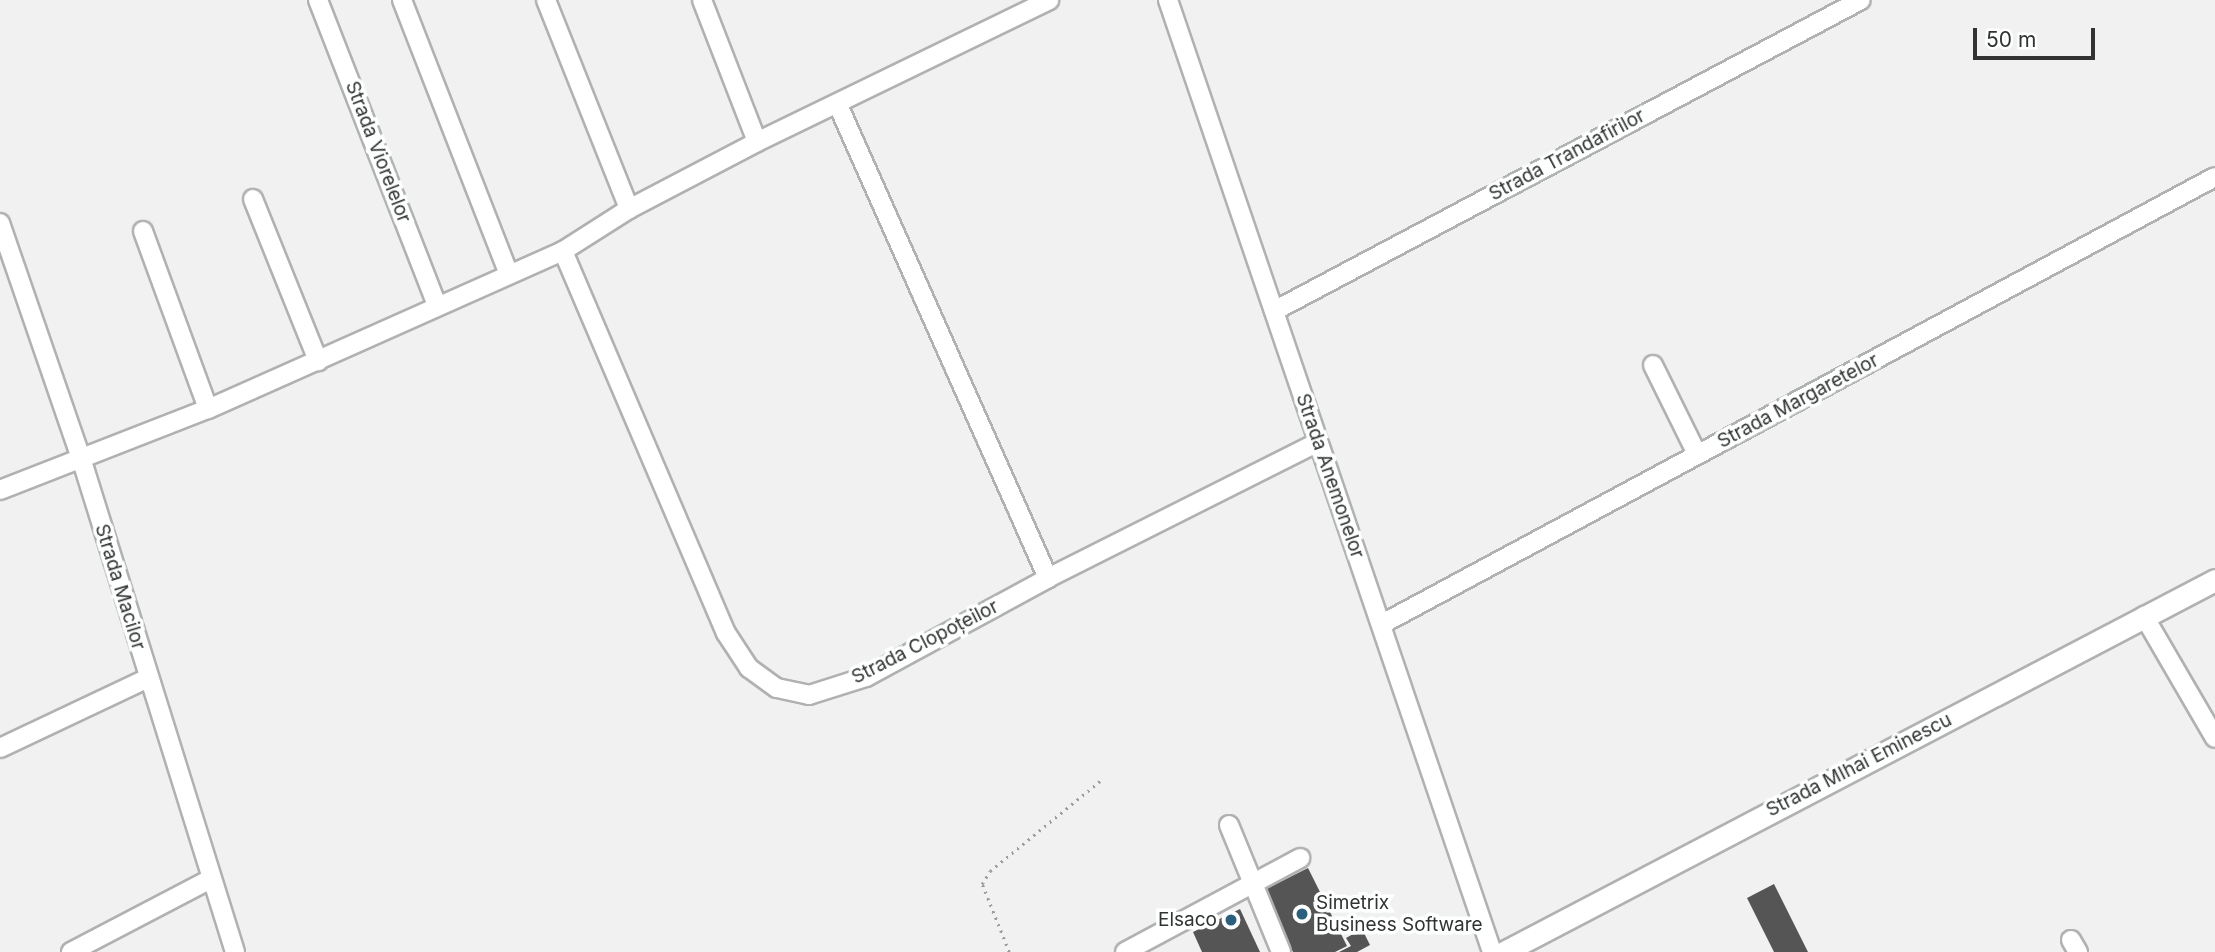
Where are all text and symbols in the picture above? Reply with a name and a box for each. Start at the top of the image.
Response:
scale bar [1977,14,2100,58]
text: 50 m [1986,27,2036,52]
street label: Strada Viorelelor [341,78,415,226]
street label: Strada Trandafirilor [1485,104,1649,206]
street label: Strada Margaretelor [1714,349,1882,453]
street label: Strada Anemonelor [1291,391,1369,561]
street label: Strada Macilor [90,521,150,653]
street label: Strada Clopoțeilor [848,595,1002,689]
street label: Strada MIhai Eminescu [1762,708,1956,822]
place label: Simetrix Business Software [1316,892,1483,936]
marker: Simetrix Business Software [1294,906,1310,922]
place label: Elsaco [1158,909,1217,931]
marker: Elsaco [1223,912,1239,928]

